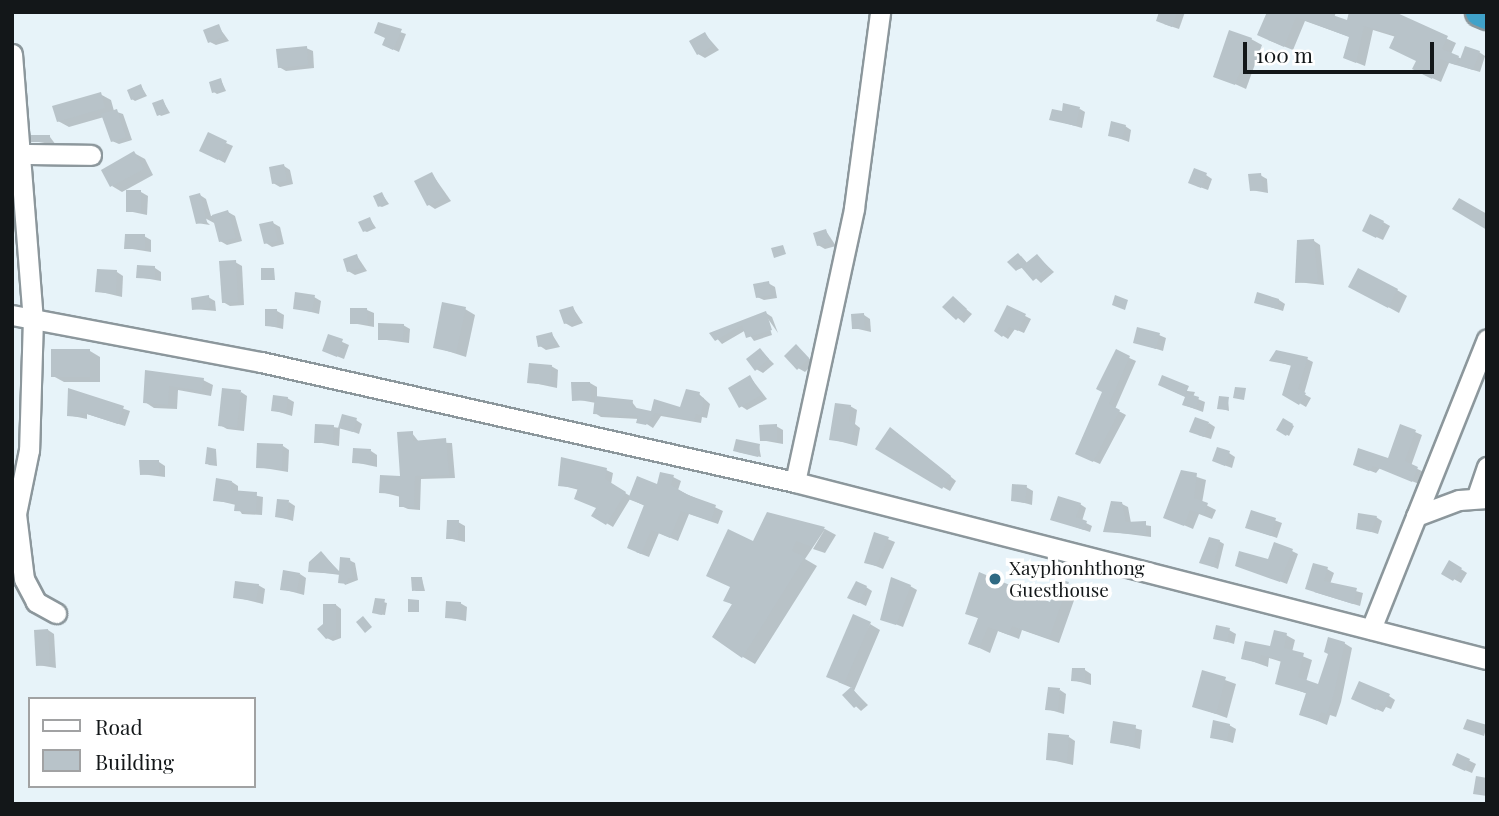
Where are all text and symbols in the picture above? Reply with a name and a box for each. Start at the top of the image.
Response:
scale bar [1247,28,1438,72]
text: 100 m [1256,40,1313,68]
place label: Xayphonhthong Guesthouse [1009,557,1145,601]
marker: Xayphonhthong Guesthouse [987,571,1003,587]
legend [28,697,256,788]
text: Road [95,712,143,740]
text: Building [95,747,174,775]

